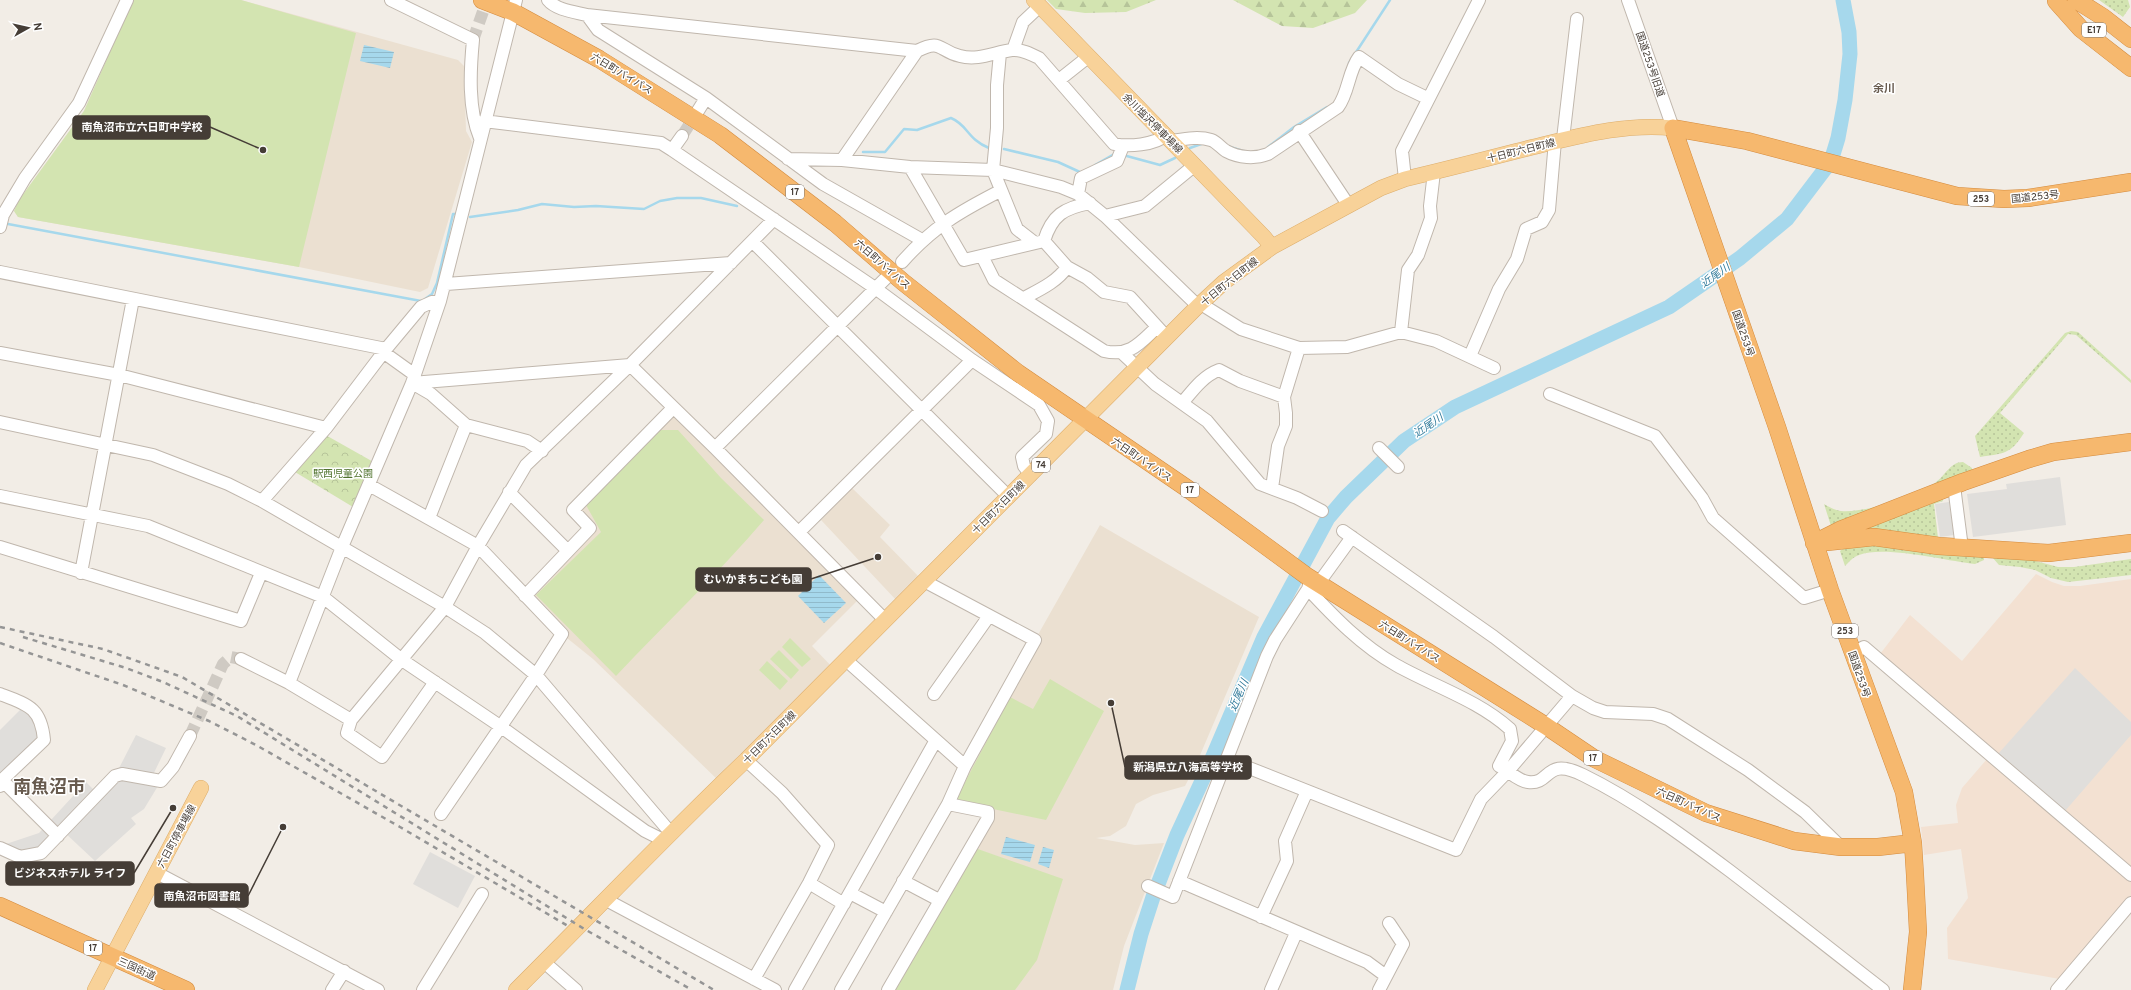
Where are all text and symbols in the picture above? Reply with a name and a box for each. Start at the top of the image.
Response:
north arrow [8,8,48,48]
text: N [29,22,44,32]
road number: E17 [2082,23,2106,37]
street label: 国道253号旧道 [1632,30,1667,99]
street label: 六日町バイパス [588,51,654,98]
district label: 余川 [1873,82,1895,96]
street label: 余川塩沢停車場線 [1119,91,1185,157]
callout: 南魚沼市立六日町中学校 [73,116,210,139]
text: 南魚沼市立六日町中学校 [82,121,203,135]
street label: 十日町六日町線 [1486,137,1557,166]
road number: 17 [786,185,804,199]
street label: 国道253号 [2010,188,2060,206]
road number: 253 [1968,192,1994,206]
street label: 六日町バイパス [851,237,913,293]
street label: 十日町六日町線 [1199,255,1261,309]
water label: 近尾川 [1698,260,1734,291]
street label: 国道253号 [1729,309,1757,358]
water label: 近尾川 [1411,410,1447,441]
street label: 六日町バイパス [1109,435,1174,485]
road number: 74 [1032,458,1050,472]
park label: 駅西児童公園 [313,468,373,481]
street label: 十日町六日町線 [970,479,1028,537]
road number: 17 [1181,483,1199,497]
callout: むいかまちこども園 [696,568,811,591]
text: むいかまちこども園 [704,573,803,587]
street label: 六日町バイパス [1376,618,1442,666]
road number: 253 [1832,624,1858,638]
street label: 国道253号 [1845,650,1873,699]
water label: 近尾川 [1226,677,1252,713]
street label: 十日町六日町線 [741,709,799,767]
road number: 17 [1584,751,1602,765]
callout: 新潟県立八海高等学校 [1125,756,1251,779]
text: 新潟県立八海高等学校 [1133,761,1243,775]
district label: 南魚沼市 [13,776,85,800]
street label: 六日町バイパス [1654,785,1723,826]
street label: 六日町停車場線 [155,803,199,871]
callout: ビジネスホテル ライフ [6,862,134,885]
text: ビジネスホテル ライフ [14,867,126,881]
callout: 南魚沼市図書館 [155,884,248,907]
text: 南魚沼市図書館 [164,890,241,904]
road number: 17 [84,941,102,955]
street label: 三国街道 [115,955,157,983]

